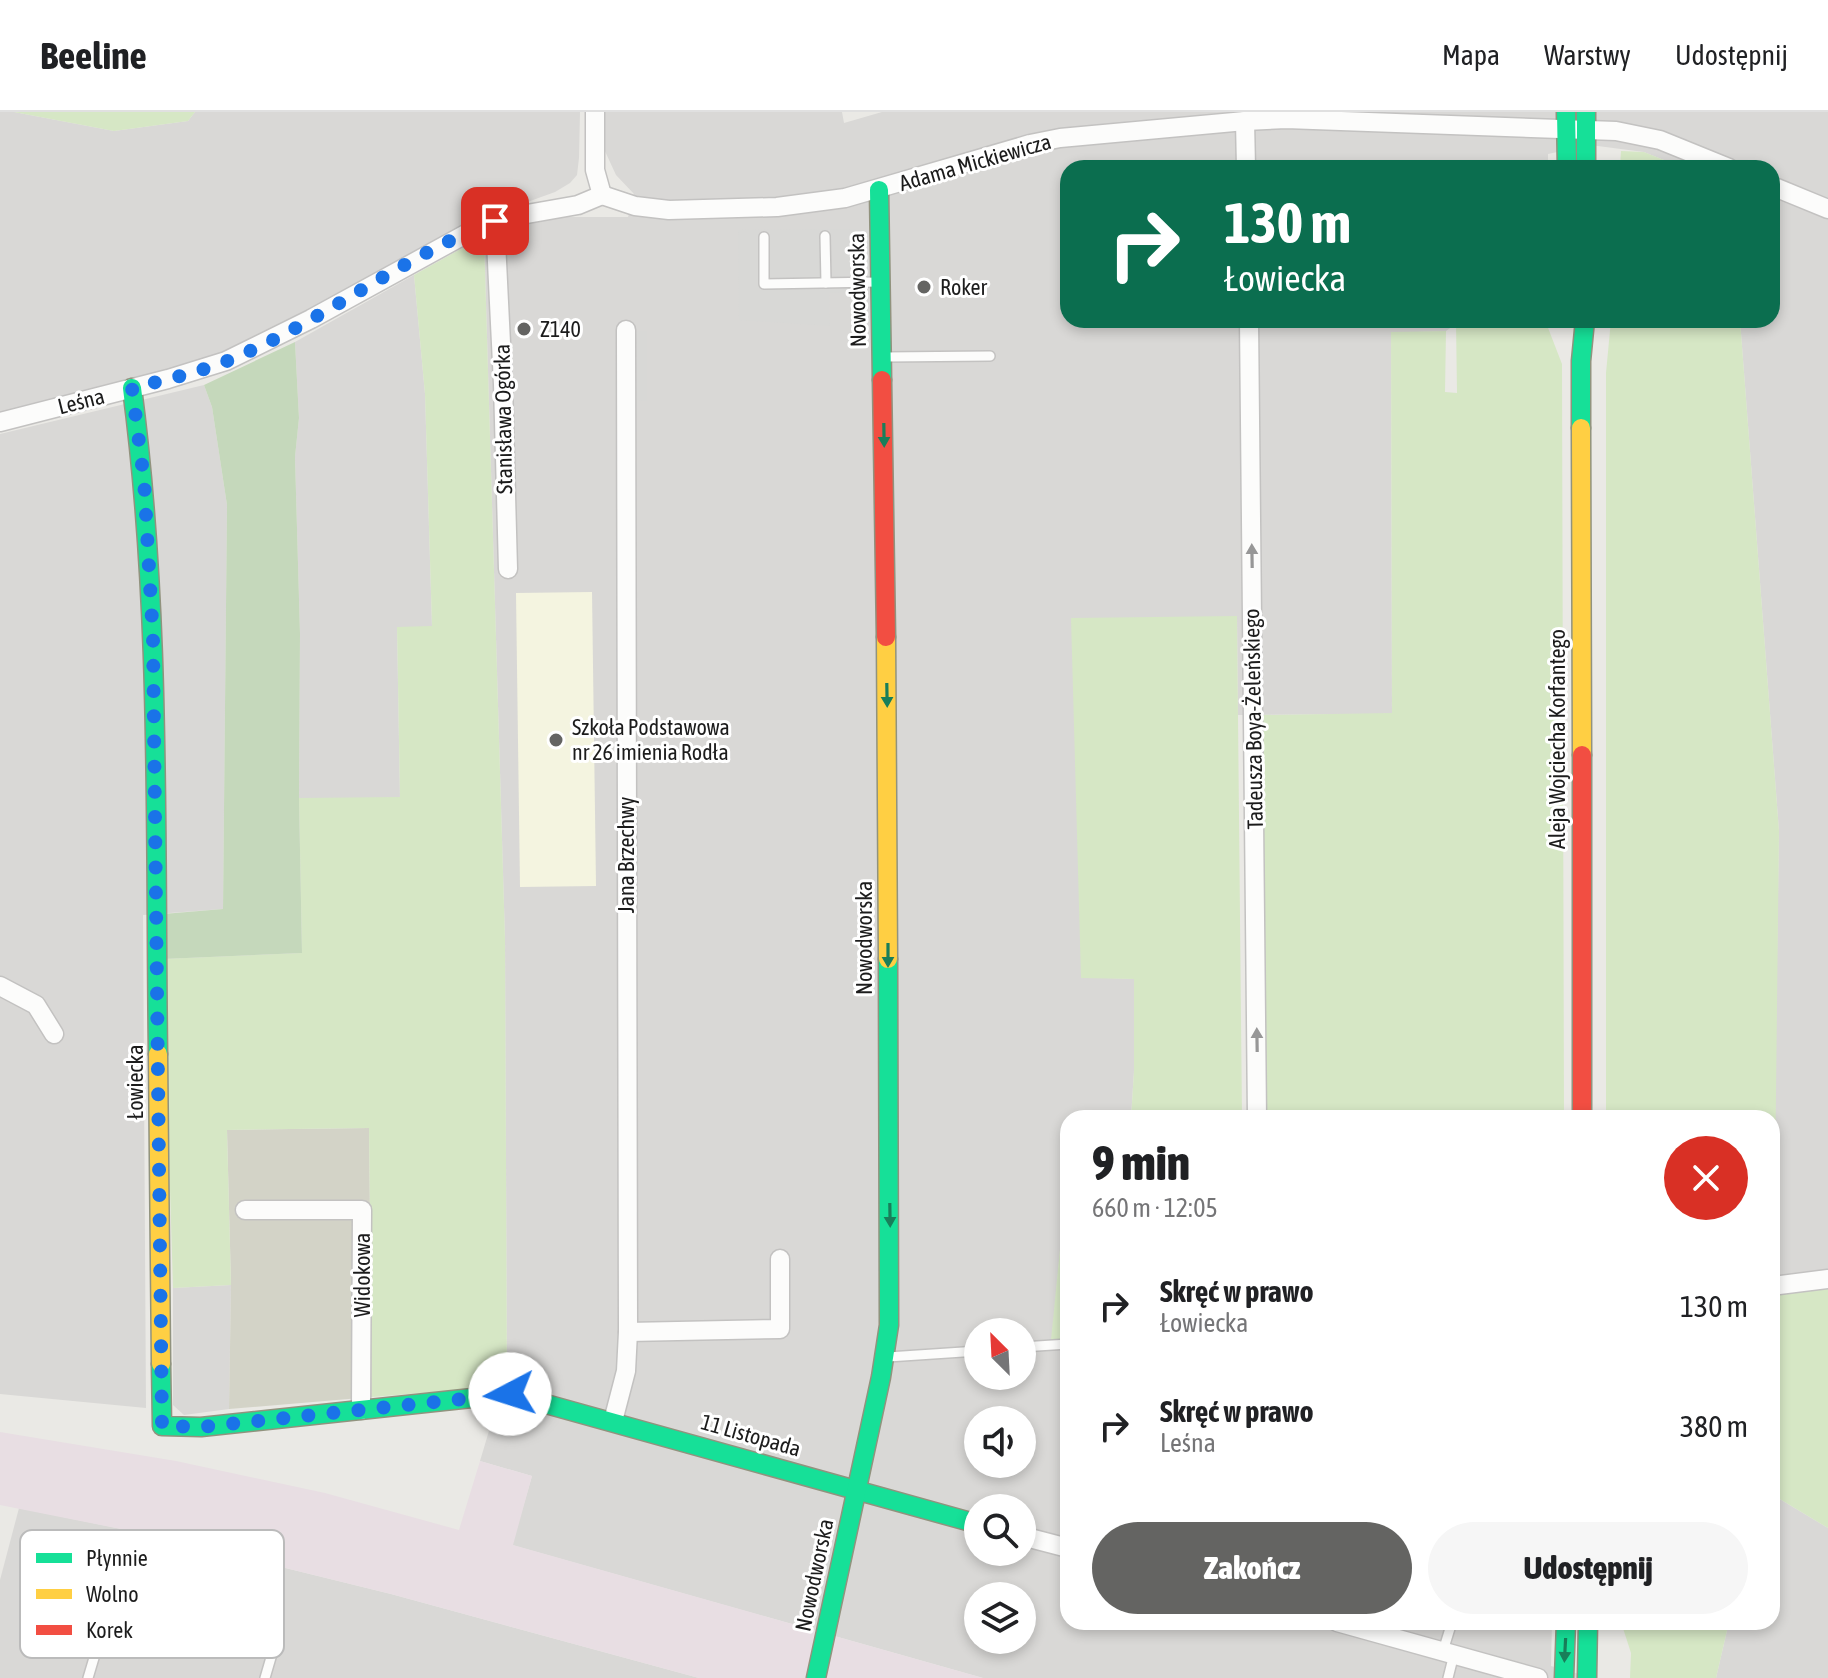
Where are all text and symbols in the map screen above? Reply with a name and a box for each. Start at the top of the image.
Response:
text: Beeline [40,34,147,77]
text: Mapa [1442,39,1500,71]
text: Warstwy [1544,39,1631,71]
text: Udostępnij [1675,39,1788,71]
street label: Adama Mickiewicza [896,128,1054,196]
pin [461,187,529,255]
text: 130 m [1224,191,1351,255]
icon: right [1092,192,1196,296]
icon: arrive [473,199,517,243]
street label: Nowodworska [843,233,871,347]
text: Łowiecka [1224,257,1346,299]
place label: Roker [940,274,988,300]
marker: Roker [915,278,933,296]
place label: Z140 [540,316,581,342]
marker: Z140 [515,320,533,338]
street label: Stanisława Ogórka [489,344,517,494]
street label: Leśna [55,383,107,419]
one-way arrow [877,423,890,448]
one-way arrow [1246,543,1258,568]
street label: Tadeusza Boya-Żeleńskiego [1238,608,1268,830]
street label: Aleja Wojciecha Korfantego [1544,629,1570,849]
one-way arrow [880,683,893,708]
place label: Szkoła Podstawowa nr 26 imienia Rodła [572,714,730,765]
marker: Szkoła Podstawowa nr 26 imienia Rodła [547,731,565,749]
street label: Jana Brzechwy [613,797,639,913]
street label: Nowodworska [851,881,877,995]
one-way arrow [881,943,894,968]
one-way arrow [1251,1027,1263,1052]
street label: Łowiecka [122,1045,148,1119]
text: 9 min [1092,1135,1190,1190]
button: close [1664,1136,1748,1220]
text: 660 m · 12:05 [1092,1193,1218,1223]
one-way arrow [884,1203,896,1228]
street label: Widokowa [349,1233,375,1317]
text: Skręć w prawo [1160,1274,1313,1308]
icon: right [1092,1284,1136,1328]
text: 130 m [1680,1289,1748,1323]
text: Łowiecka [1160,1308,1248,1338]
north arrow [964,1318,1036,1390]
map controls [964,1318,1036,1654]
position arrow [468,1352,552,1436]
text: Skręć w prawo [1160,1394,1313,1428]
icon: right [1092,1404,1136,1448]
button: sound [964,1406,1036,1478]
street label: 11 Listopada [698,1408,804,1462]
text: 380 m [1680,1409,1748,1443]
text: Leśna [1160,1428,1216,1458]
button: search [964,1494,1036,1566]
street label: Nowodworska [789,1516,839,1634]
button: Zakończ [1092,1522,1412,1614]
button: Udostępnij [1428,1522,1748,1614]
legend [20,1530,284,1658]
text: Płynnie [86,1545,148,1571]
text: Wolno [86,1581,138,1607]
button: layers [964,1582,1036,1654]
text: Korek [86,1617,133,1643]
one-way arrow [1559,1638,1572,1663]

